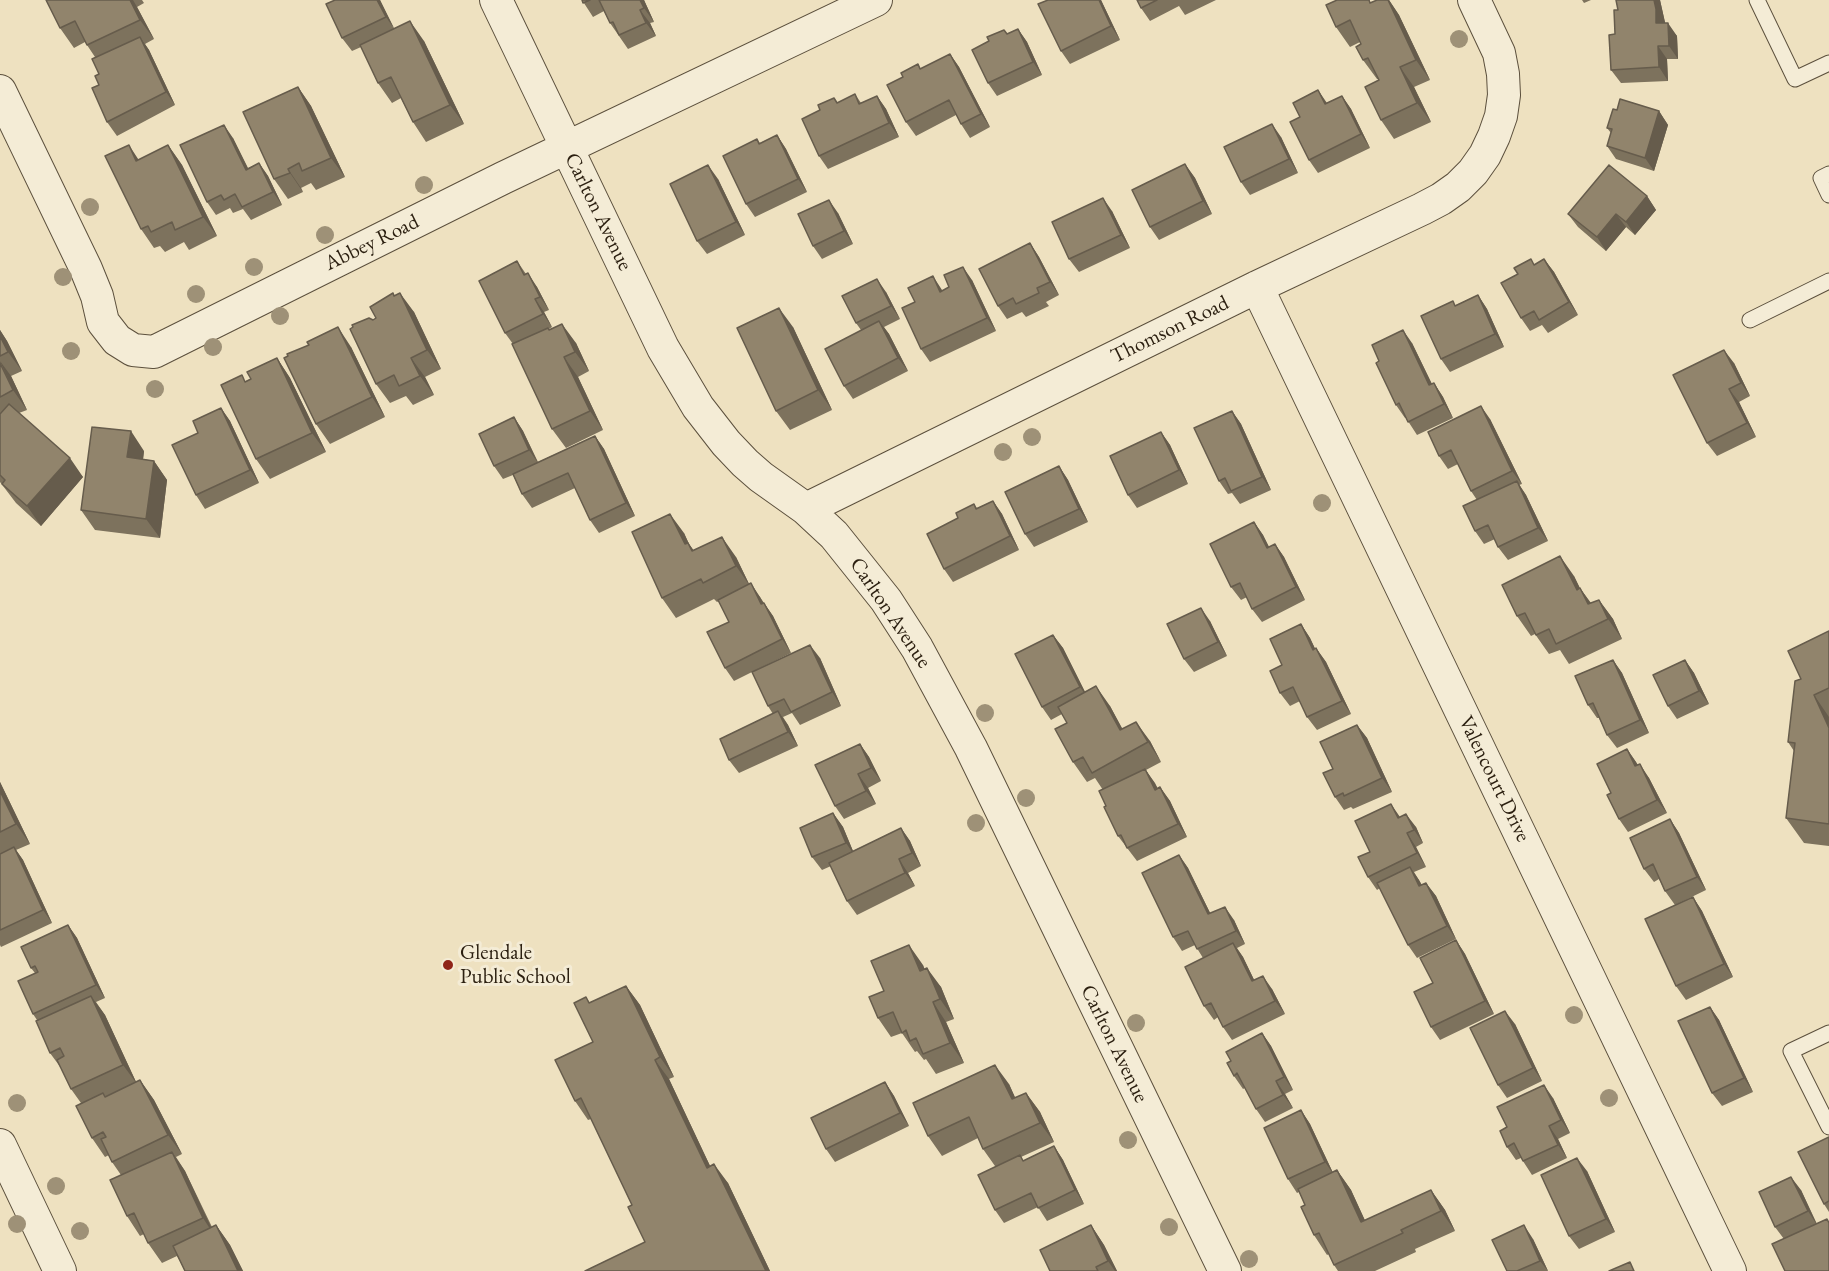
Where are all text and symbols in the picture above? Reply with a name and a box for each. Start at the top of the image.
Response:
street label: Carlton Avenue [559,149,637,275]
street label: Abbey Road [321,209,423,277]
street label: Thomson Road [1107,291,1233,369]
street label: Carlton Avenue [844,553,936,673]
street label: Valencourt Drive [1453,712,1535,846]
place label: Glendale Public School [460,940,571,990]
marker: Glendale Public School [441,958,455,972]
street label: Carlton Avenue [1075,981,1153,1107]

